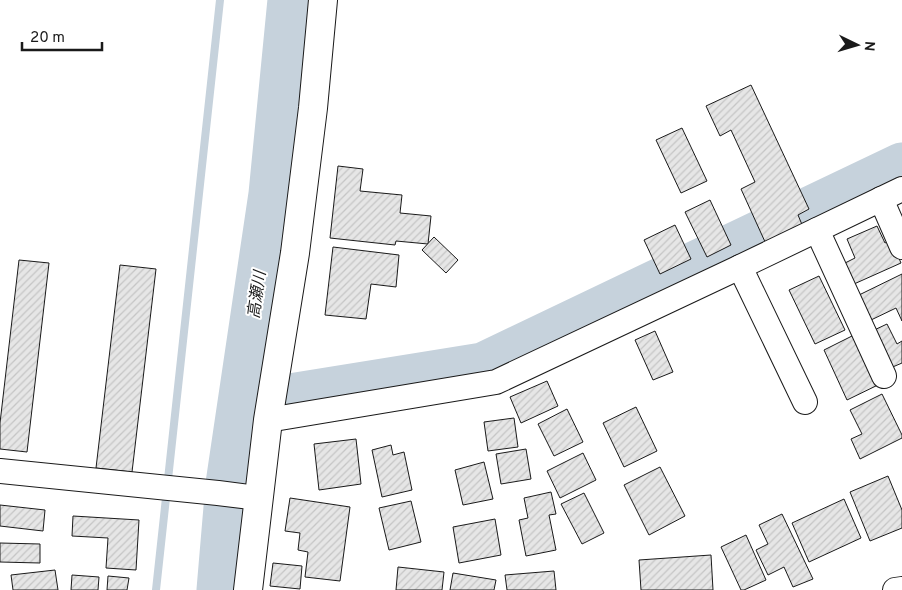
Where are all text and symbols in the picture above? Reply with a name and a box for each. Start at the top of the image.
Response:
scale bar [22,20,102,52]
north arrow [832,20,882,70]
text: 20 m [30,29,65,48]
text: N [860,40,877,52]
water label: 高瀬川 [245,268,272,320]

